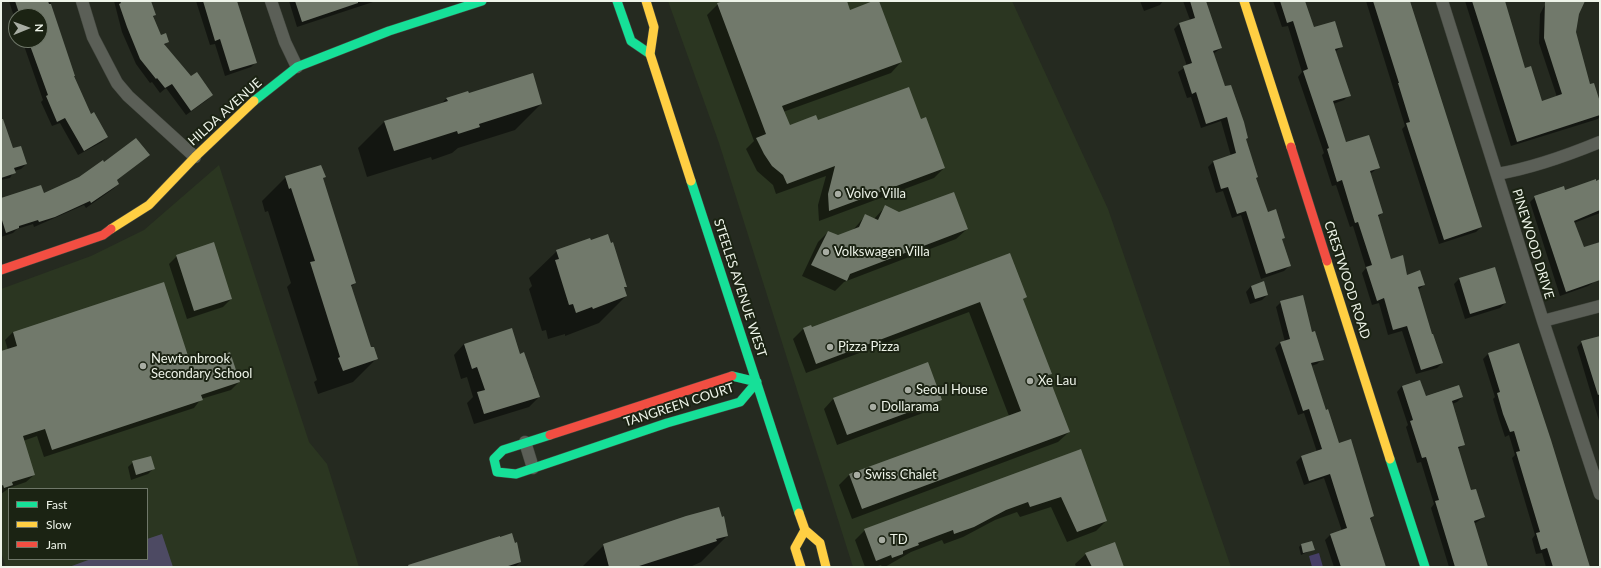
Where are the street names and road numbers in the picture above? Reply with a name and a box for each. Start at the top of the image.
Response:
street label: HILDA AVENUE [185,75,265,149]
street label: PINEWOOD DRIVE [1509,187,1557,301]
street label: STEELES AVENUE WEST [710,217,770,359]
street label: CRESTWOOD ROAD [1321,219,1373,341]
street label: TANGREEN COURT [622,380,736,430]

